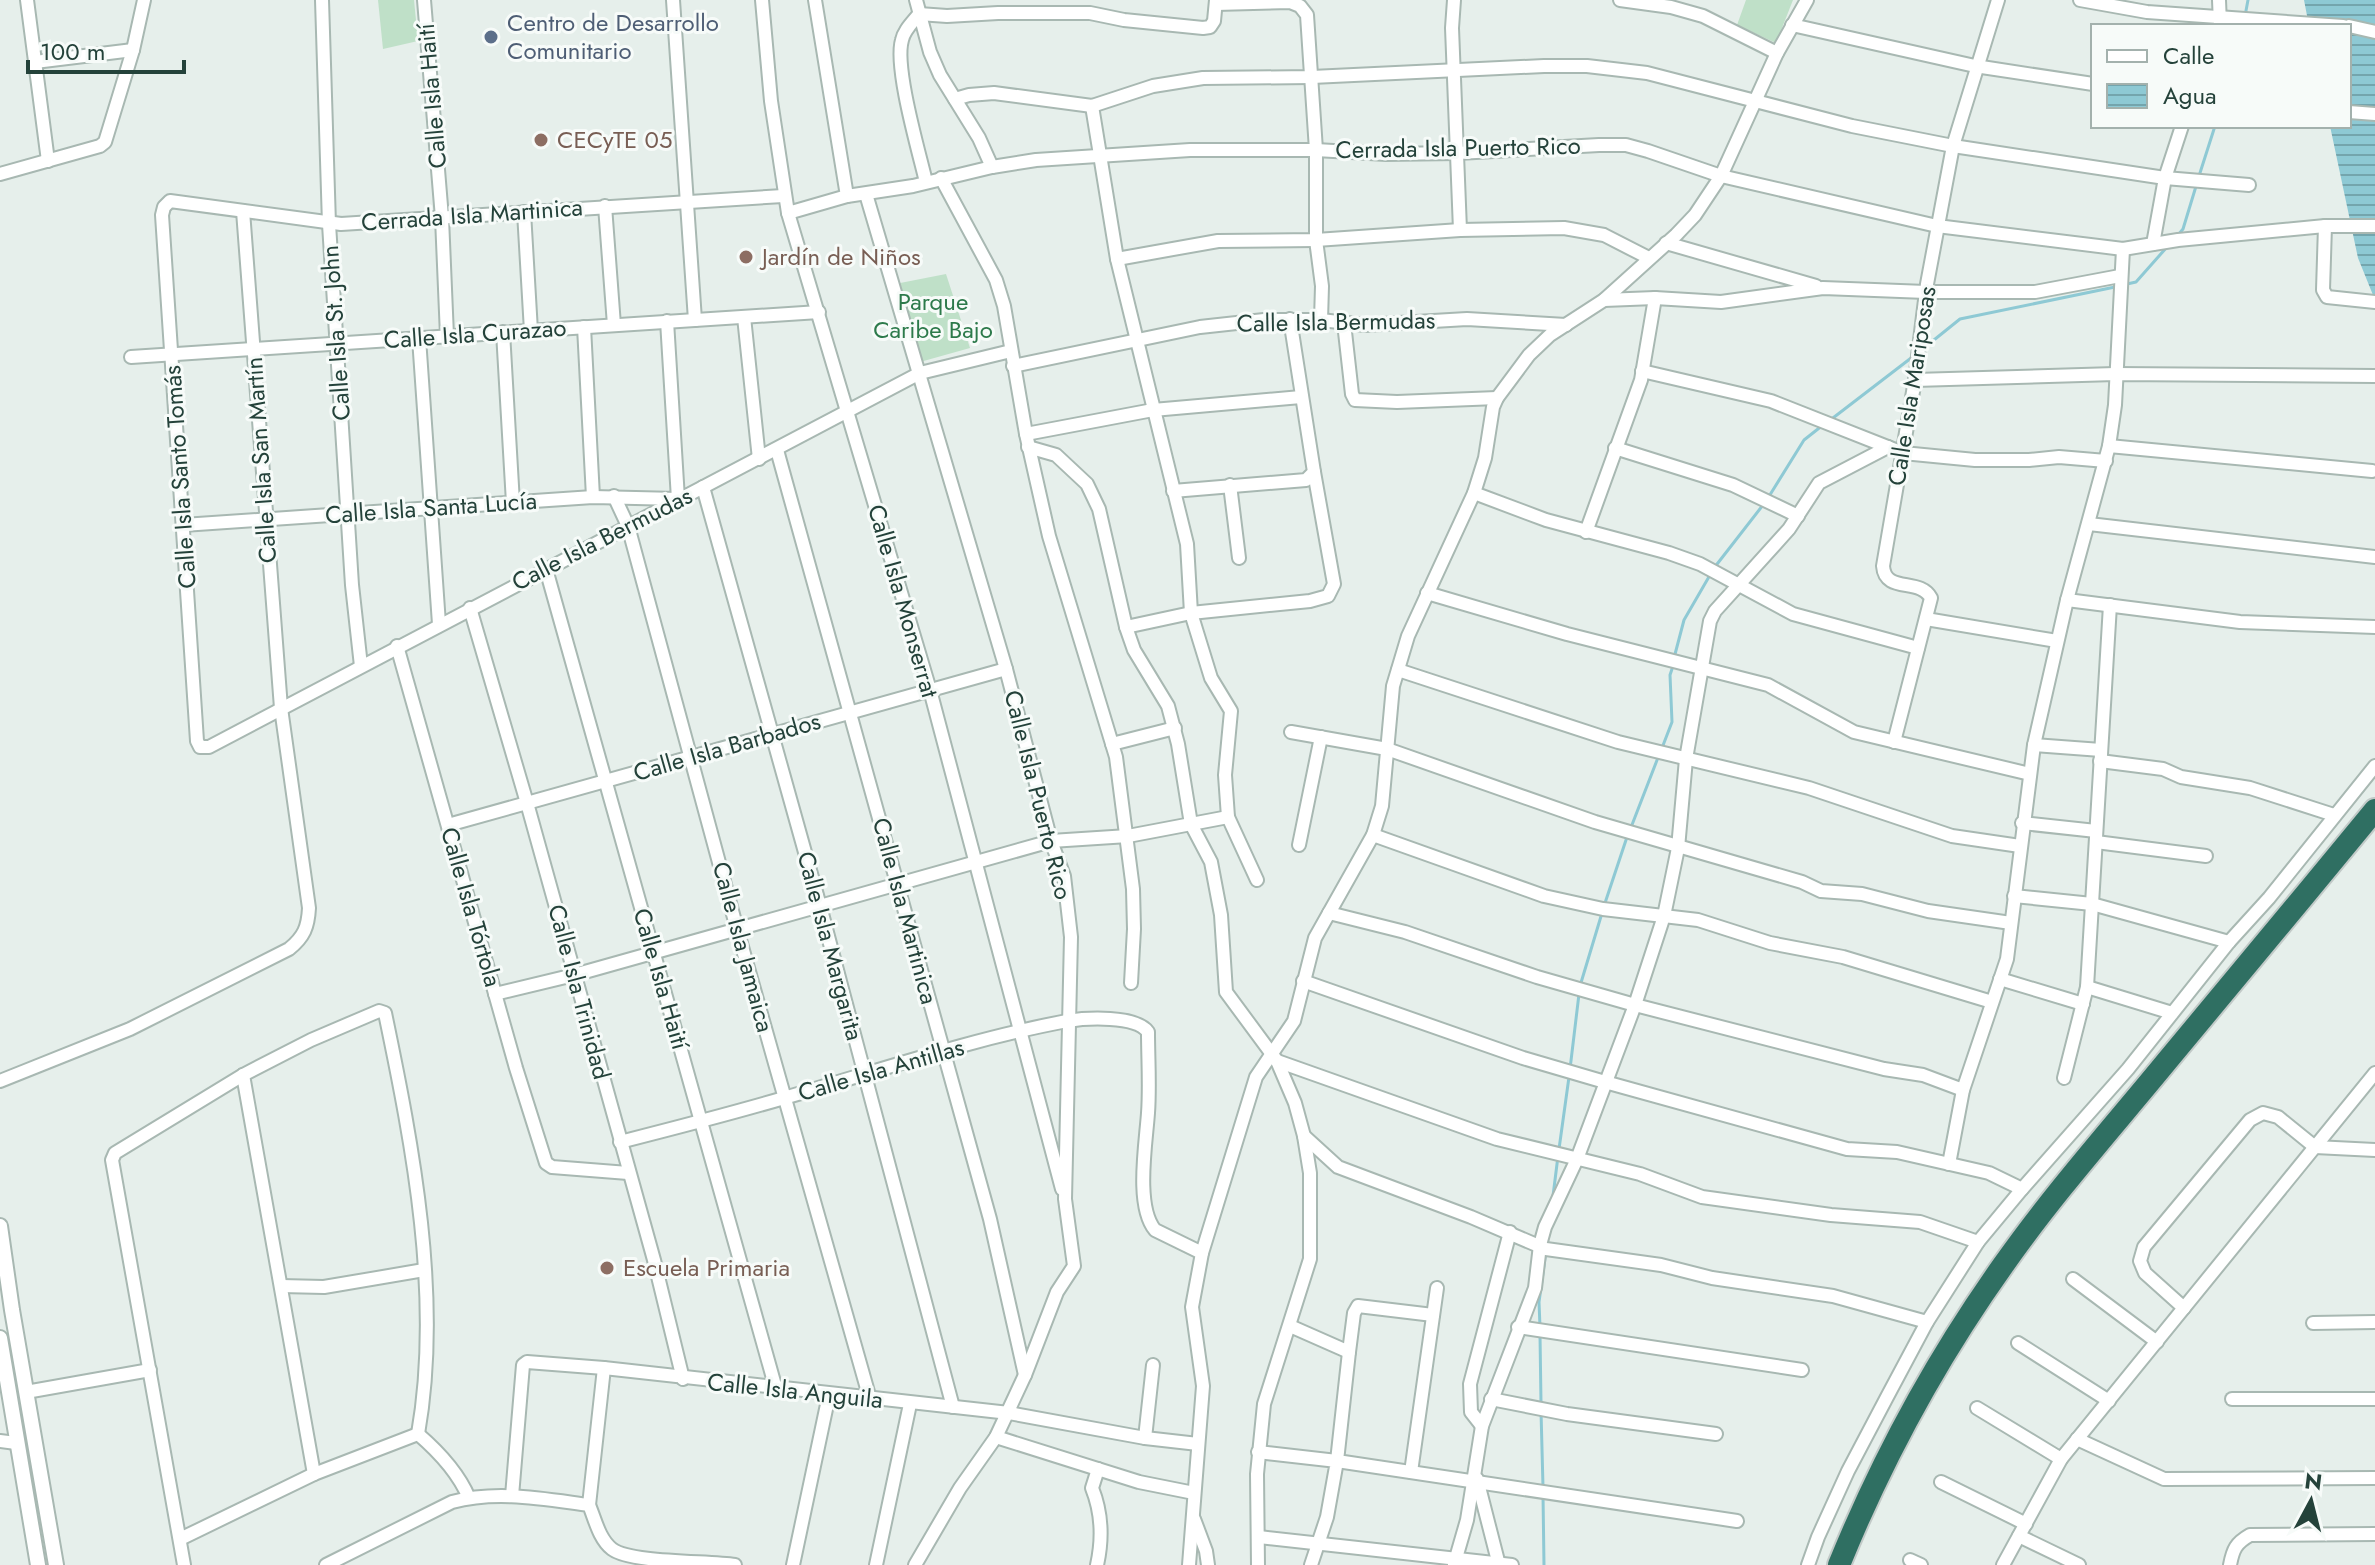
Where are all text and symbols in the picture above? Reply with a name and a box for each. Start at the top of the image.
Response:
place label: Centro de Desarrollo Comunitario [507,5,719,68]
street label: Calle Isla Haití [408,21,455,170]
scale bar [28,24,184,74]
legend [2091,24,2351,128]
marker: Centro de Desarrollo Comunitario [482,28,500,46]
text: 100 m [40,34,106,69]
text: Calle [2163,38,2214,73]
text: Agua [2163,78,2217,113]
place label: CECyTE 05 [557,122,672,157]
street label: Cerrada Isla Puerto Rico [1335,128,1581,167]
marker: CECyTE 05 [532,131,550,149]
street label: Cerrada Isla Martinica [360,189,584,240]
place label: Jardín de Niños [759,239,921,274]
street label: Calle Isla St. John [312,244,359,422]
marker: Jardín de Niños [737,248,755,266]
park label: Parque Caribe Bajo [873,284,993,347]
street label: Calle Isla Mariposas [1878,284,1945,488]
street label: Calle Isla Bermudas [1236,302,1436,341]
street label: Calle Isla Curazao [383,310,567,357]
street label: Calle Isla San Martín [236,356,285,564]
street label: Calle Isla Santo Tomás [154,364,205,590]
street label: Calle Isla Bermudas [505,478,698,599]
street label: Calle Isla Santa Lucía [324,483,538,532]
street label: Calle Isla Monserrat [859,500,948,702]
street label: Calle Isla Puerto Rico [996,687,1081,903]
street label: Calle Isla Barbados [629,703,825,790]
street label: Calle Isla Martinica [864,814,947,1008]
street label: Calle Isla Tórtola [432,823,511,991]
street label: Calle Isla Margarita [788,848,873,1044]
street label: Calle Isla Jamaica [704,858,783,1036]
street label: Calle Isla Trinidad [539,900,620,1083]
street label: Calle Isla Haití [625,904,699,1054]
street label: Calle Isla Antillas [794,1029,968,1110]
place label: Escuela Primaria [623,1250,790,1285]
marker: Escuela Primaria [598,1259,616,1277]
street label: Calle Isla Anguila [705,1364,885,1417]
north arrow [2271,1461,2351,1541]
text: N [2303,1464,2324,1498]

